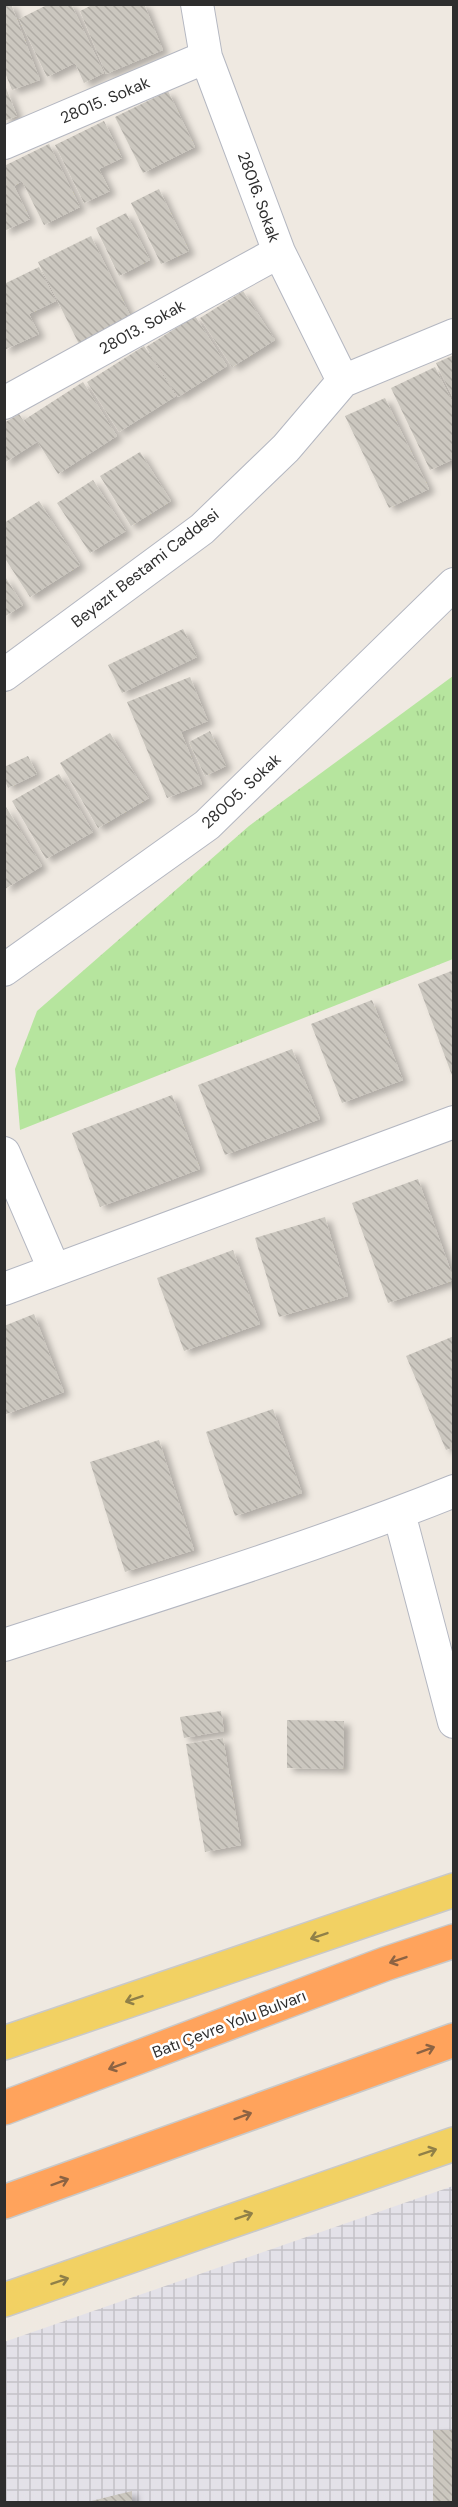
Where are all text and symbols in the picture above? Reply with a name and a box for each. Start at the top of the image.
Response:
street label: 28015. Sokak [57,72,153,128]
street label: 28016. Sokak [233,149,285,245]
street label: 28013. Sokak [95,295,189,359]
street label: Beyazıt Bestami Caddesi [67,504,223,632]
street label: 28005. Sokak [197,749,285,833]
one-way arrow [310,1932,329,1943]
one-way arrow [389,1955,408,1966]
street label: Batı Çevre Yolu Bulvarı [149,1985,309,2063]
one-way arrow [125,1994,144,2005]
one-way arrow [416,2043,435,2054]
one-way arrow [109,2061,127,2072]
one-way arrow [233,2109,252,2120]
one-way arrow [418,2146,437,2157]
one-way arrow [50,2176,68,2187]
one-way arrow [234,2209,253,2220]
one-way arrow [50,2274,69,2285]

